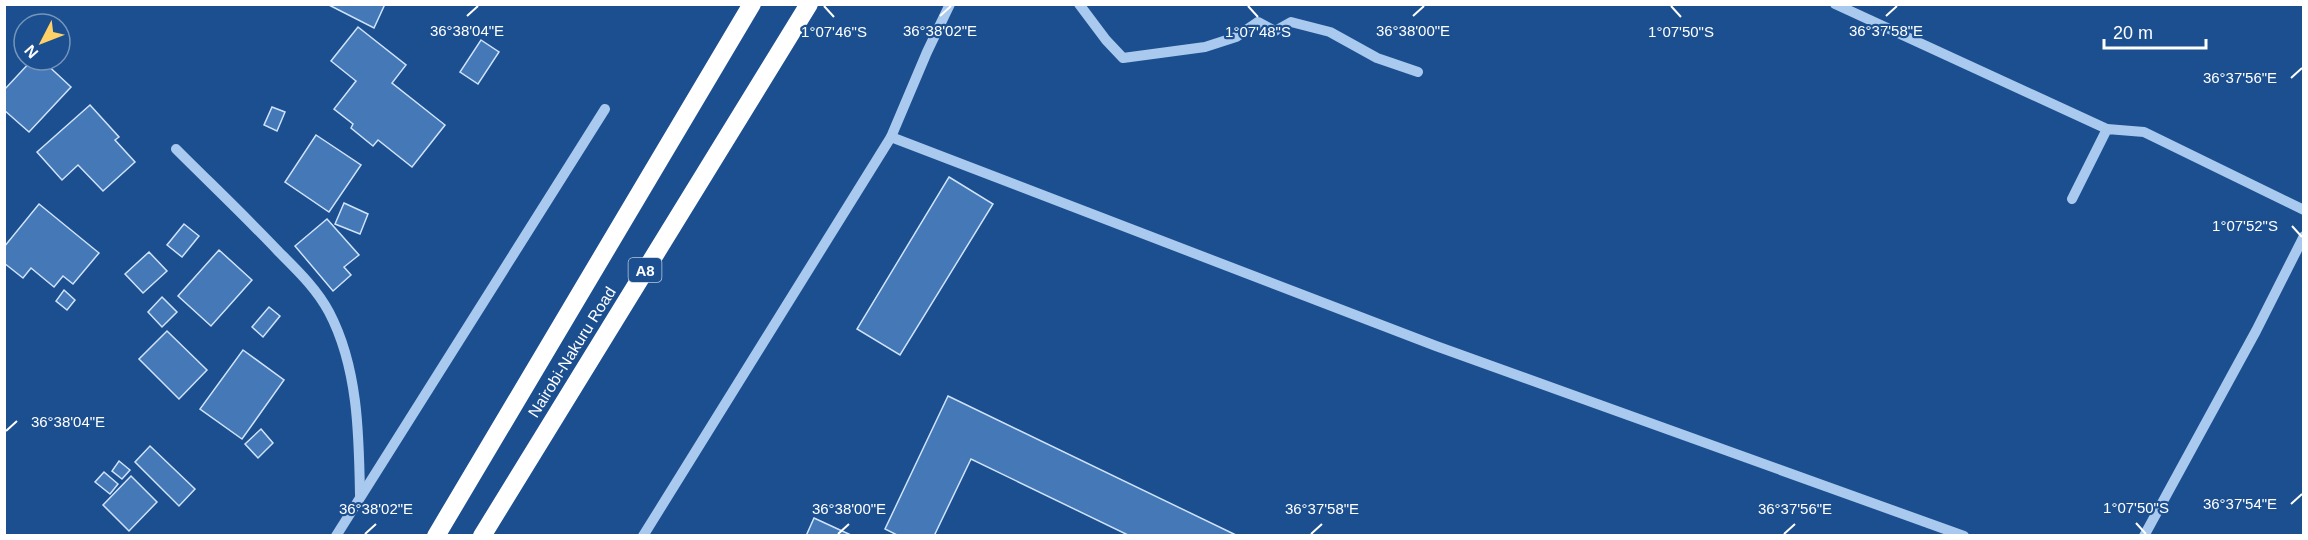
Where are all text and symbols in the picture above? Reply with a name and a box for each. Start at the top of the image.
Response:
north arrow [12,12,72,72]
scale bar [2104,12,2206,50]
text: 36°38'04"E [430,22,504,39]
text: 36°38'02"E [903,22,977,39]
text: 36°38'00"E [1376,22,1450,39]
text: 36°37'58"E [1849,22,1923,39]
text: 1°07'46"S [801,23,867,40]
text: 1°07'48"S [1225,23,1291,40]
text: 1°07'50"S [1648,23,1714,40]
text: 20 m [2113,23,2153,43]
text: N [21,42,41,62]
text: 36°37'56"E [2203,69,2277,86]
text: 1°07'52"S [2212,217,2278,234]
road number: A8 [628,258,662,282]
street label: Nairobi-Nakuru Road [525,284,619,420]
text: 36°38'04"E [31,413,105,430]
text: 36°37'54"E [2203,495,2277,512]
text: 1°07'50"S [2103,499,2169,516]
text: 36°38'02"E [339,500,413,517]
text: 36°38'00"E [812,500,886,517]
text: 36°37'58"E [1285,500,1359,517]
text: 36°37'56"E [1758,500,1832,517]

